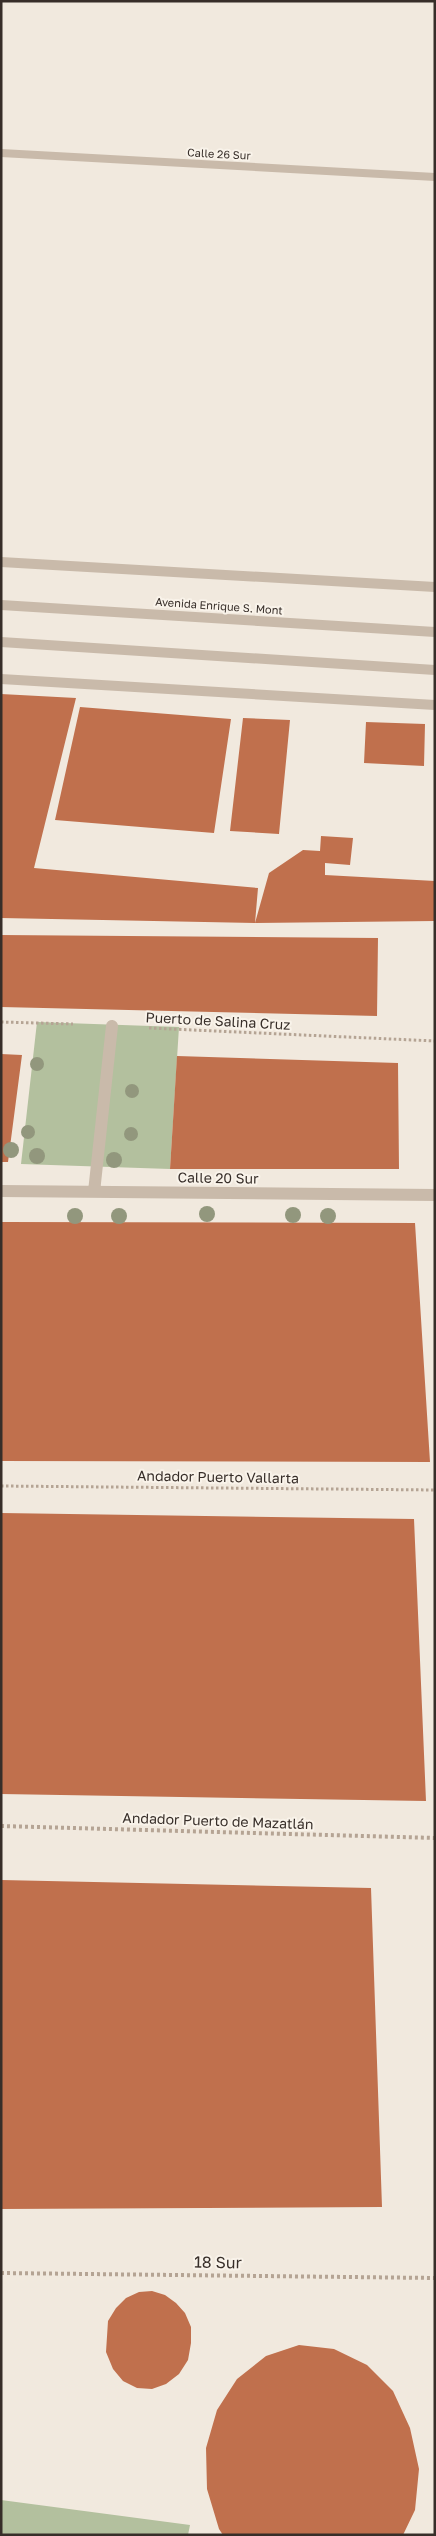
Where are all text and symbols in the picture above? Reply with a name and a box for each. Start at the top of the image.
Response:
street label: Calle 26 Sur [187,145,252,162]
street label: Avenida Enrique S. Mont [155,595,283,616]
street label: Puerto de Salina Cruz [145,1008,291,1033]
street label: Calle 20 Sur [177,1168,259,1187]
street label: Andador Puerto Vallarta [137,1467,299,1486]
street label: Andador Puerto de Mazatlán [122,1809,314,1832]
street label: 18 Sur [194,2252,242,2272]

